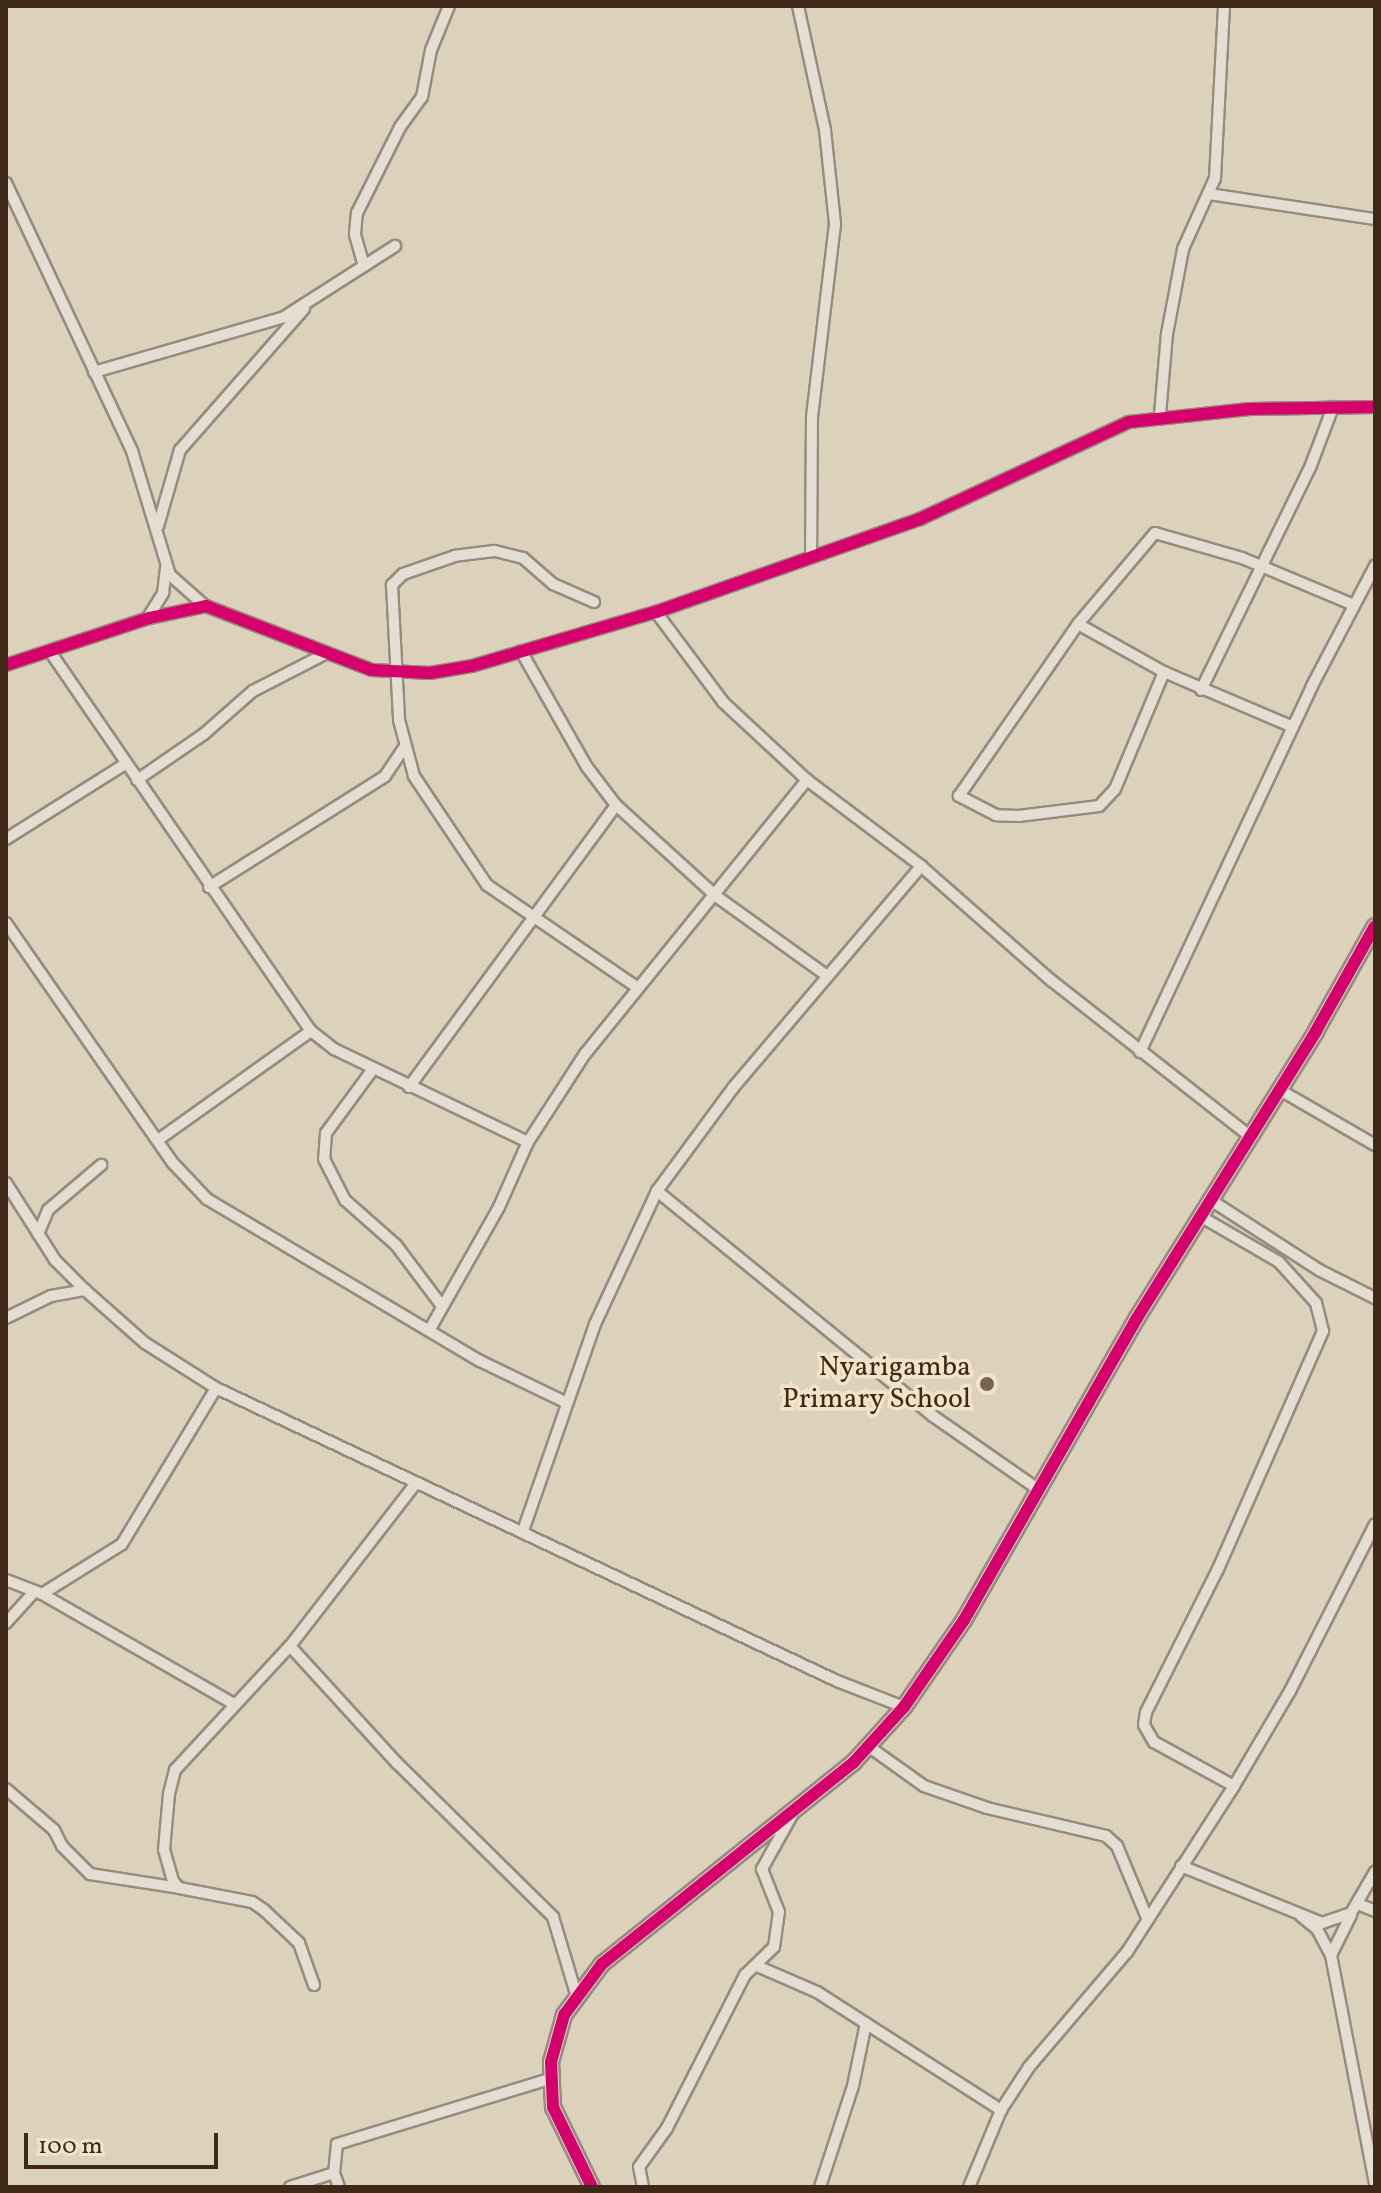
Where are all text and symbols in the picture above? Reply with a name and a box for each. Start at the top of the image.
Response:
place label: Nyarigamba Primary School [782,1351,971,1417]
marker: Nyarigamba Primary School [978,1375,996,1393]
scale bar [28,2117,222,2167]
text: 100 m [38,2130,103,2164]

